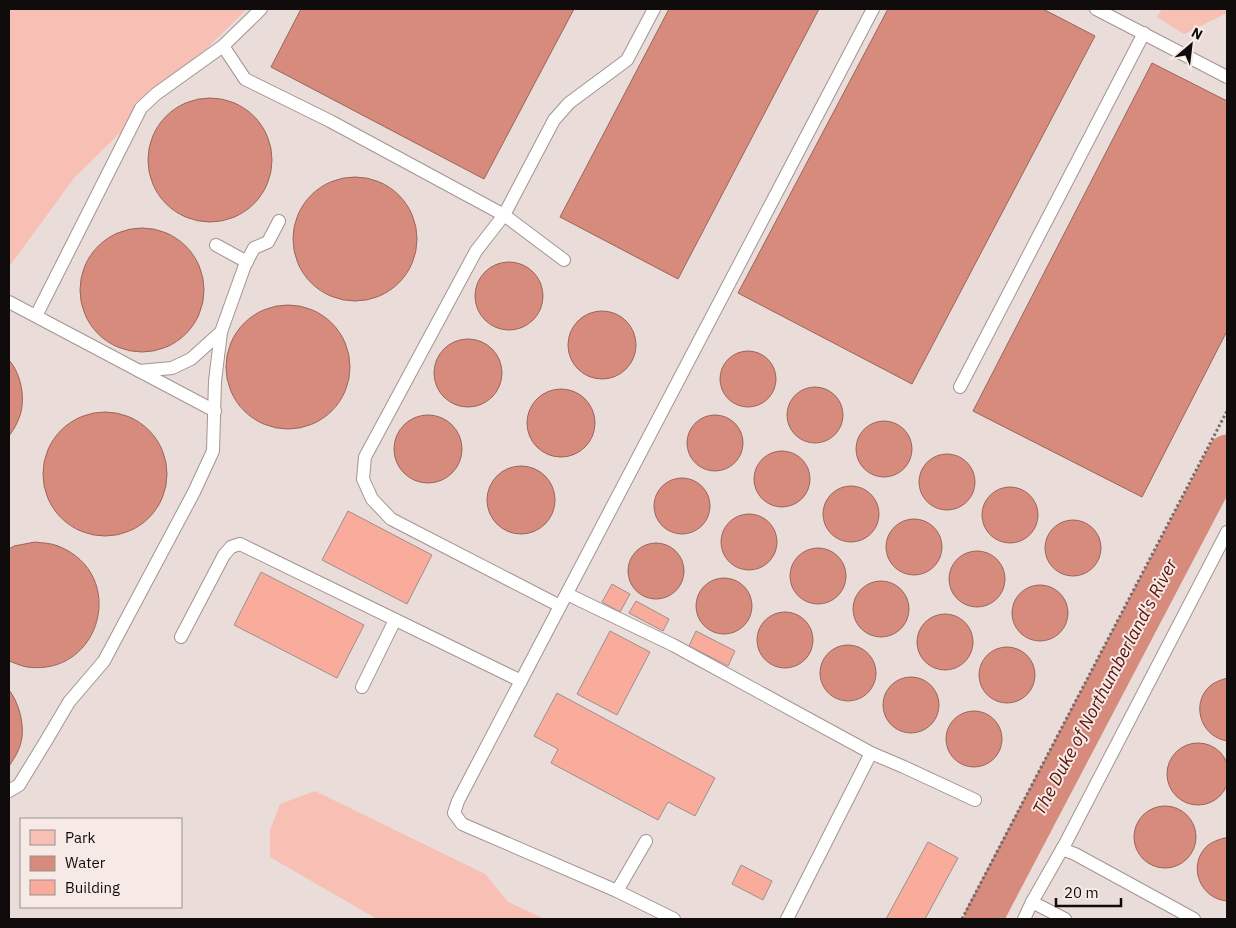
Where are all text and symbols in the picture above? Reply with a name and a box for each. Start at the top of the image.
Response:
north arrow [1166,20,1216,70]
text: N [1188,23,1206,44]
water label: The Duke of Northumberland's River [1027,554,1182,819]
legend [20,818,182,908]
text: Park [65,828,95,847]
text: Water [65,853,106,872]
scale bar [1056,876,1121,908]
text: Building [65,878,120,897]
text: 20 m [1064,883,1099,902]

